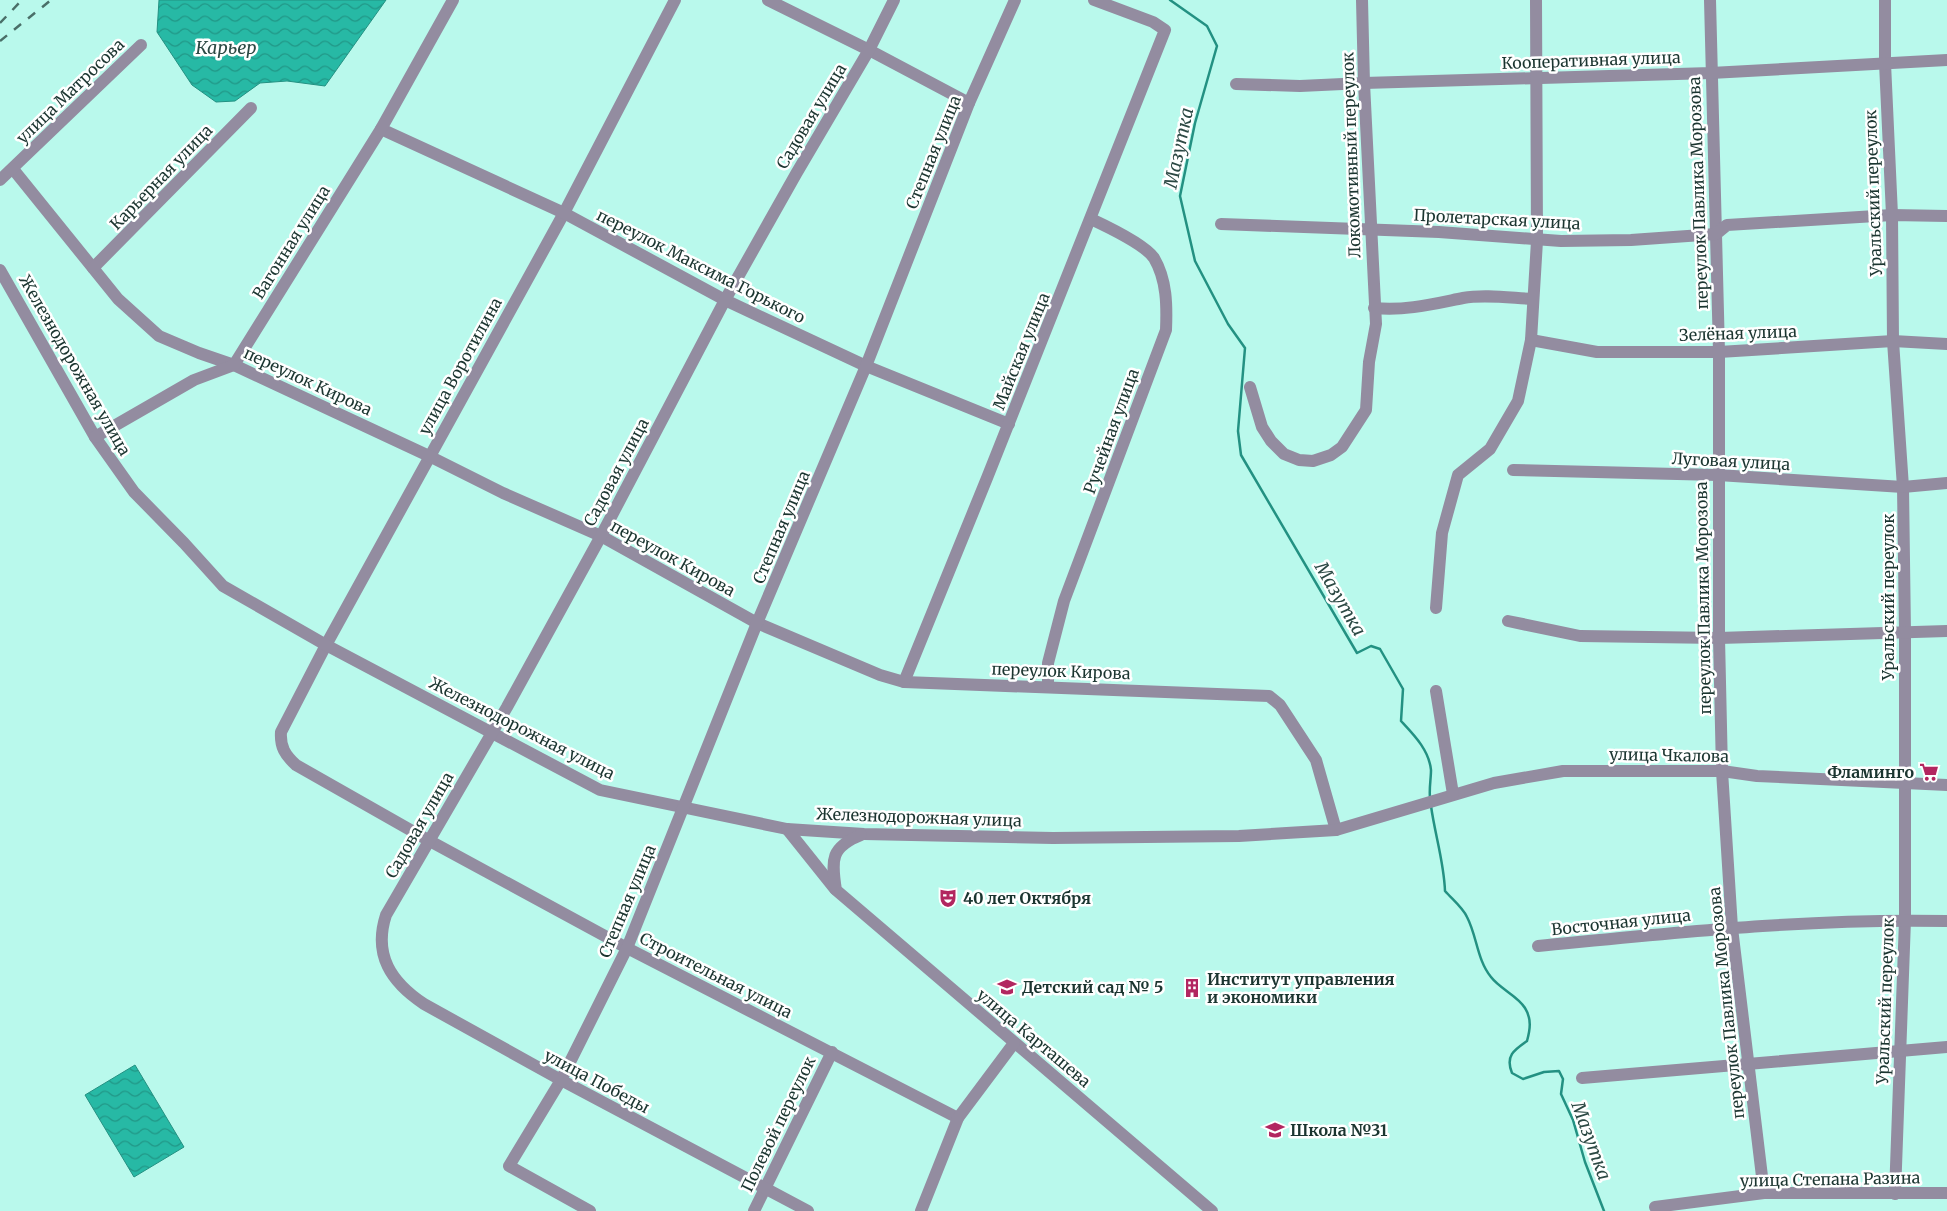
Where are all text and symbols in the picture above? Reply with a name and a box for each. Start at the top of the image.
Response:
street label: улица Матросова [12,34,128,148]
water label: Карьер [195,36,257,59]
street label: Кооперативная улица [1501,47,1681,73]
street label: Локомотивный переулок [1337,52,1365,258]
street label: Садовая улица [772,59,850,172]
street label: переулок Павлика Морозова [1684,76,1712,310]
street label: Степная улица [901,92,965,212]
water label: Мазутка [1159,105,1198,191]
street label: Уральский переулок [1860,109,1886,278]
street label: Карьерная улица [106,120,217,234]
street label: Вагонная улица [248,181,334,302]
street label: переулок Максима Горького [594,205,808,327]
street label: Пролетарская улица [1413,205,1581,233]
street label: Железнодорожная улица [15,271,135,459]
street label: Майская улица [988,289,1054,412]
street label: улица Воротилина [414,294,506,438]
street label: Зелёная улица [1679,321,1798,345]
street label: переулок Кирова [241,343,376,420]
street label: Ручейная улица [1079,365,1143,496]
street label: Садовая улица [579,414,653,529]
street label: Луговая улица [1671,448,1791,474]
street label: Степная улица [748,467,814,586]
street label: переулок Павлика Морозова [1691,481,1715,715]
street label: Уральский переулок [1878,514,1898,681]
street label: переулок Кирова [607,516,739,601]
water label: Мазутка [1309,557,1371,640]
street label: переулок Кирова [991,659,1131,683]
street label: Железнодорожная улица [426,672,618,784]
street label: улица Чкалова [1609,744,1730,766]
supermarket icon: Фламинго [1918,761,1940,783]
place label: Фламинго [1827,762,1914,782]
street label: Садовая улица [381,768,458,882]
street label: Железнодорожная улица [816,803,1022,831]
street label: Степная улица [594,841,660,960]
street label: переулок Павлика Морозова [1704,886,1748,1120]
theatre icon: 40 лет Октября [937,887,959,909]
place label: 40 лет Октября [963,888,1091,908]
street label: Восточная улица [1550,905,1692,939]
street label: Уральский переулок [1872,917,1898,1086]
street label: Строительная улица [636,928,796,1022]
place label: Институт управления и экономики [1207,969,1395,1007]
school or university icon: Детский сад № 5 [996,976,1018,998]
place label: Детский сад № 5 [1022,977,1163,997]
building icon: Институт управления и экономики [1181,977,1203,999]
street label: улица Карташева [973,985,1095,1092]
street label: улица Победы [541,1045,653,1117]
street label: Полевой переулок [737,1053,819,1195]
water label: Мазутка [1566,1097,1616,1183]
school or university icon: Школа №31 [1264,1119,1286,1141]
place label: Школа №31 [1290,1120,1388,1140]
street label: улица Степана Разина [1740,1167,1921,1191]

